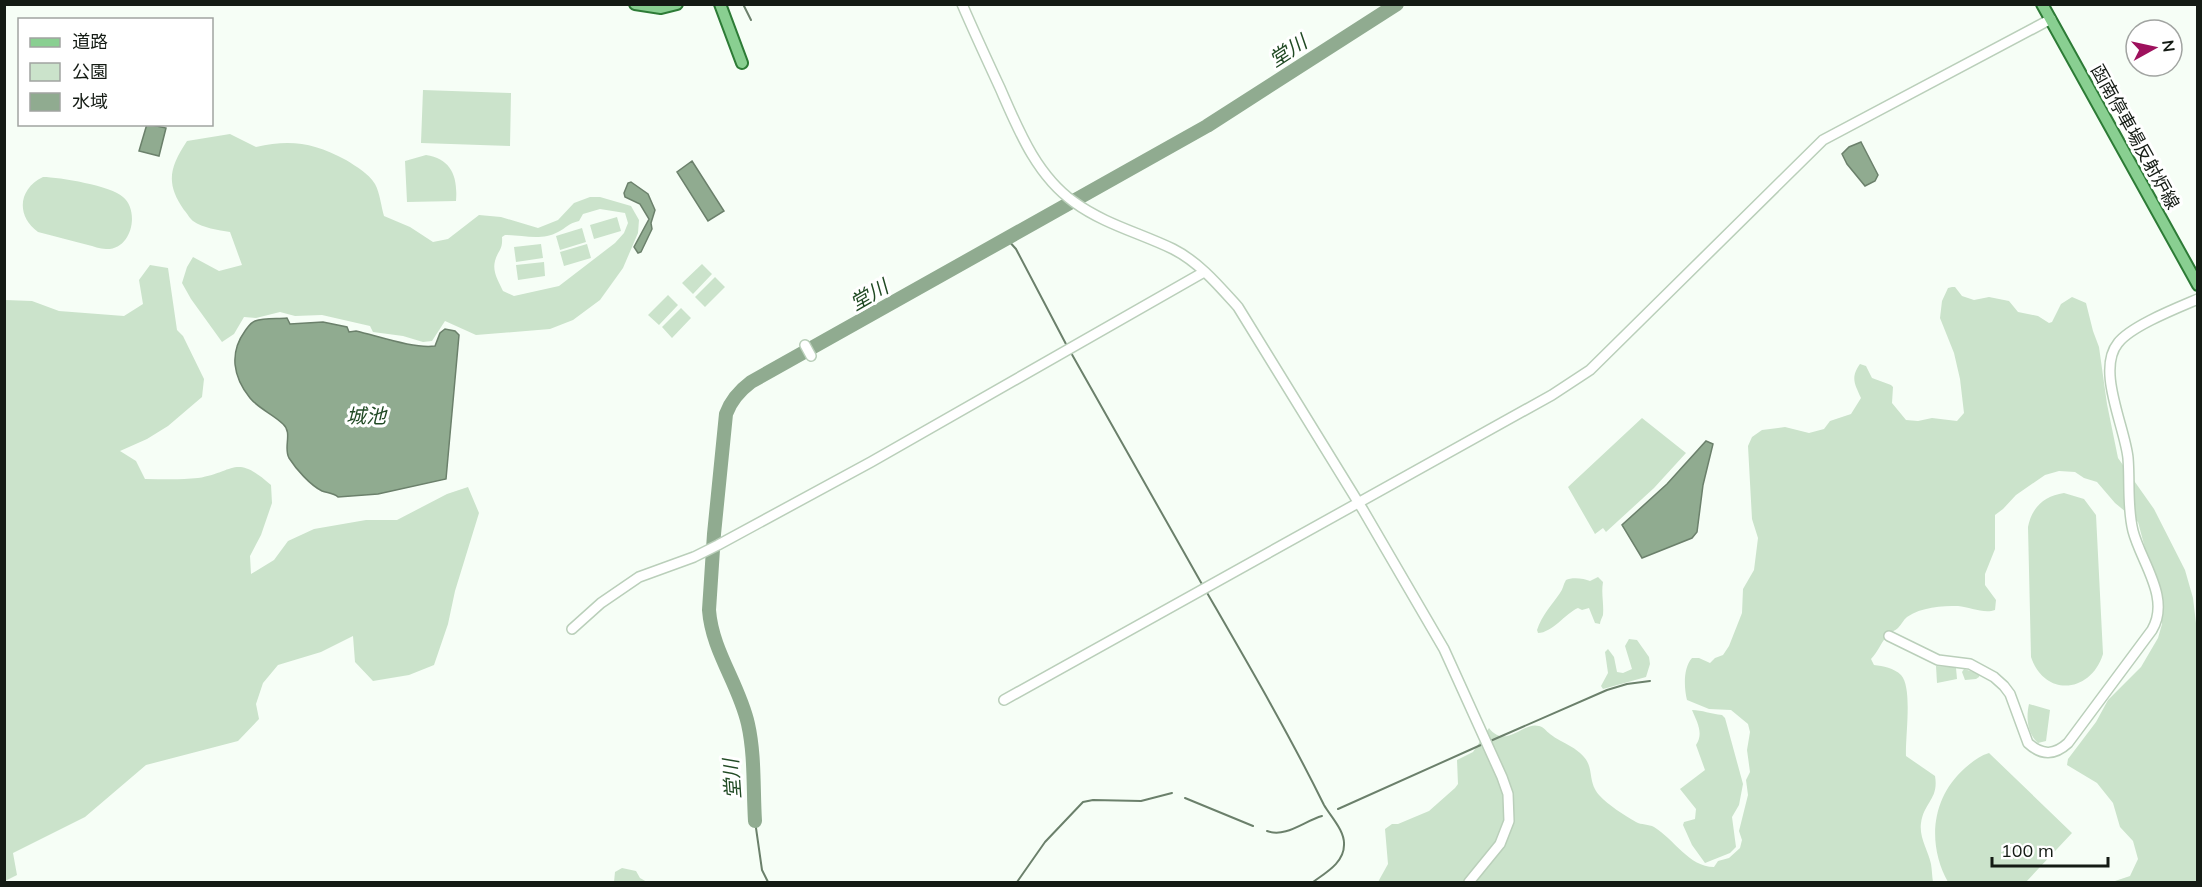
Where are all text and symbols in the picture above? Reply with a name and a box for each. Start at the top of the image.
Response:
legend [18,18,213,126]
north arrow [2124,18,2184,78]
water label: 堂川 [1264,28,1313,72]
text: 道路 [72,30,108,53]
text: N [2158,39,2180,53]
text: 公園 [72,60,108,83]
street label: 函南停車場反射炉線 [2086,60,2185,213]
text: 水域 [72,90,108,113]
water label: 堂川 [845,273,894,315]
water label: 城池 [346,403,388,428]
water label: 堂川 [717,756,745,800]
scale bar [1992,830,2108,868]
text: 100 m [2001,839,2054,862]

